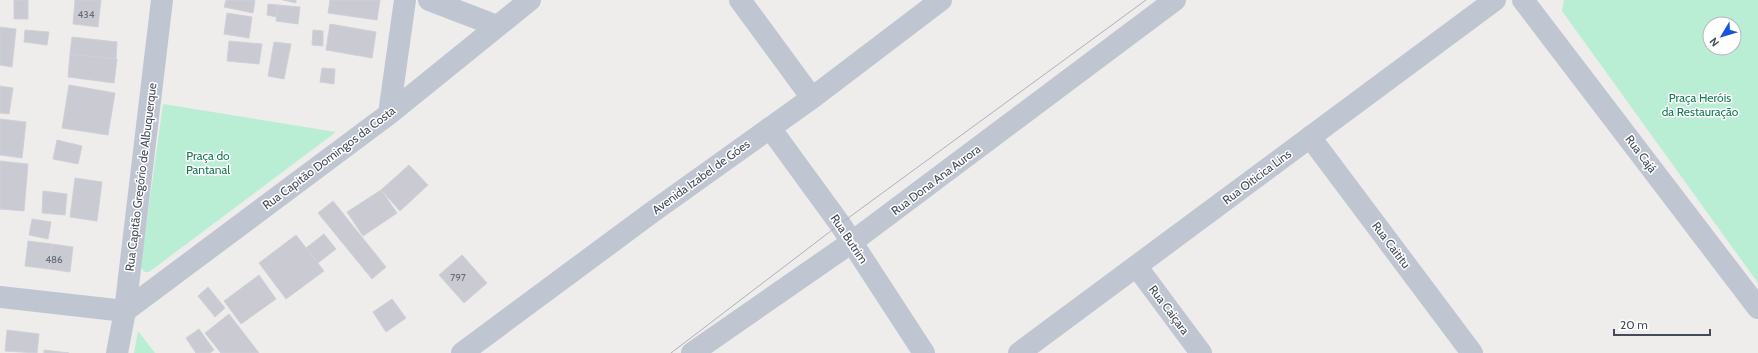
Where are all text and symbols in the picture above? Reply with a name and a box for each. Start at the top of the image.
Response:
house number: 434 [78,8,95,21]
north arrow [1702,16,1742,56]
text: N [1706,35,1722,50]
street label: Rua Capitão Gregório de Albuquerque [121,82,160,272]
park label: Praça Heróis da Restauração [1662,90,1739,119]
street label: Rua Capitão Domingos da Costa [259,103,398,212]
street label: Rua Cajá [1622,132,1661,176]
street label: Avenida Izabel de Góes [649,136,753,217]
street label: Rua Dona Ana Aurora [888,141,984,218]
street label: Rua Oiticica Lins [1219,146,1294,207]
park label: Praça do Pantanal [186,148,230,177]
street label: Rua Butrim [828,211,871,266]
street label: Rua Caititu [1369,218,1414,271]
house number: 486 [45,253,63,266]
house number: 797 [450,271,466,284]
street label: Rua Caiçara [1146,282,1193,338]
scale bar [1614,311,1710,337]
text: 20 m [1620,317,1648,332]

